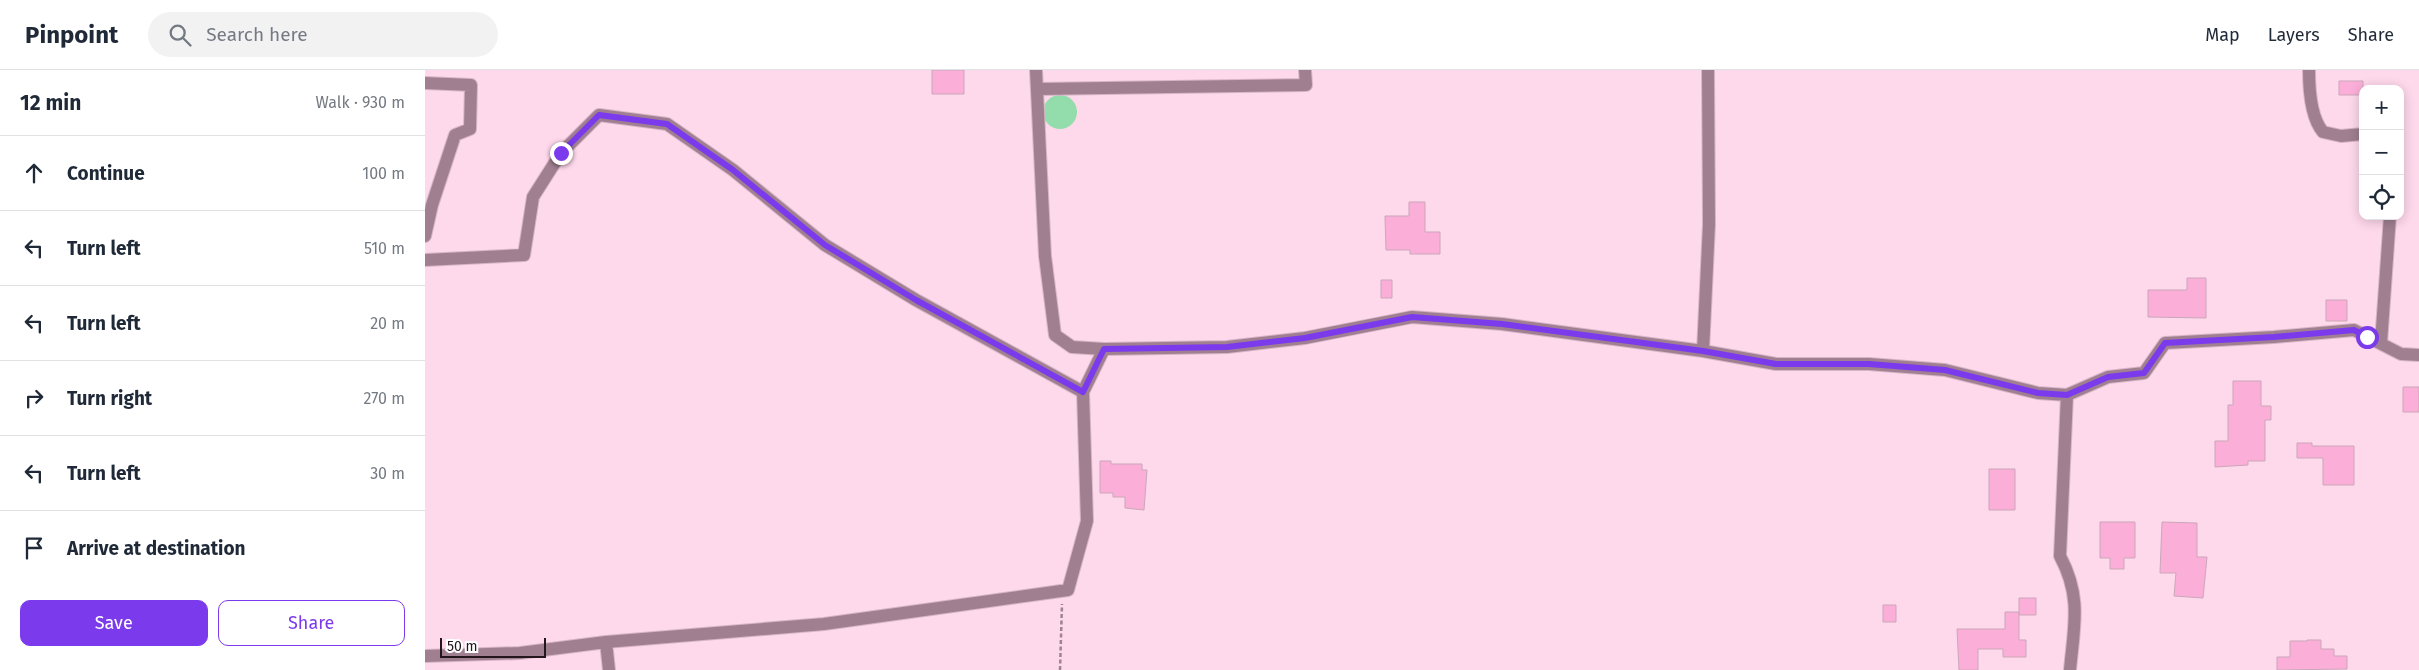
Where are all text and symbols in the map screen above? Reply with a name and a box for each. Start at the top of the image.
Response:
search box [148,12,498,57]
text: Pinpoint [25,21,118,49]
icon: search [166,21,194,49]
text: Search here [206,23,308,46]
text: Map [2205,24,2240,46]
text: Layers [2268,24,2320,46]
text: Share [2348,24,2394,46]
map controls [2359,85,2404,220]
button: + [2359,85,2404,130]
text: 12 min [20,90,81,116]
text: Walk · 930 m [316,93,405,112]
button: − [2359,130,2404,175]
route end [550,142,573,165]
icon: ahead [20,159,48,187]
text: Continue [67,162,145,185]
text: 100 m [362,164,405,183]
button: locate [2359,175,2404,220]
icon: left [20,234,48,262]
text: Turn left [67,237,141,260]
text: 510 m [364,239,405,258]
icon: left [20,309,48,337]
text: Turn left [67,312,141,335]
text: 20 m [370,314,405,333]
route start [2356,326,2379,349]
icon: right [20,384,48,412]
text: Turn right [67,387,152,410]
text: 270 m [363,389,405,408]
icon: left [20,459,48,487]
text: Turn left [67,462,141,485]
text: 30 m [370,464,405,483]
icon: arrive [20,534,48,562]
text: Arrive at destination [67,537,246,560]
button: Save [20,600,208,646]
button: Share [218,600,405,646]
scale bar [440,635,546,658]
text: 50 m [447,638,478,655]

